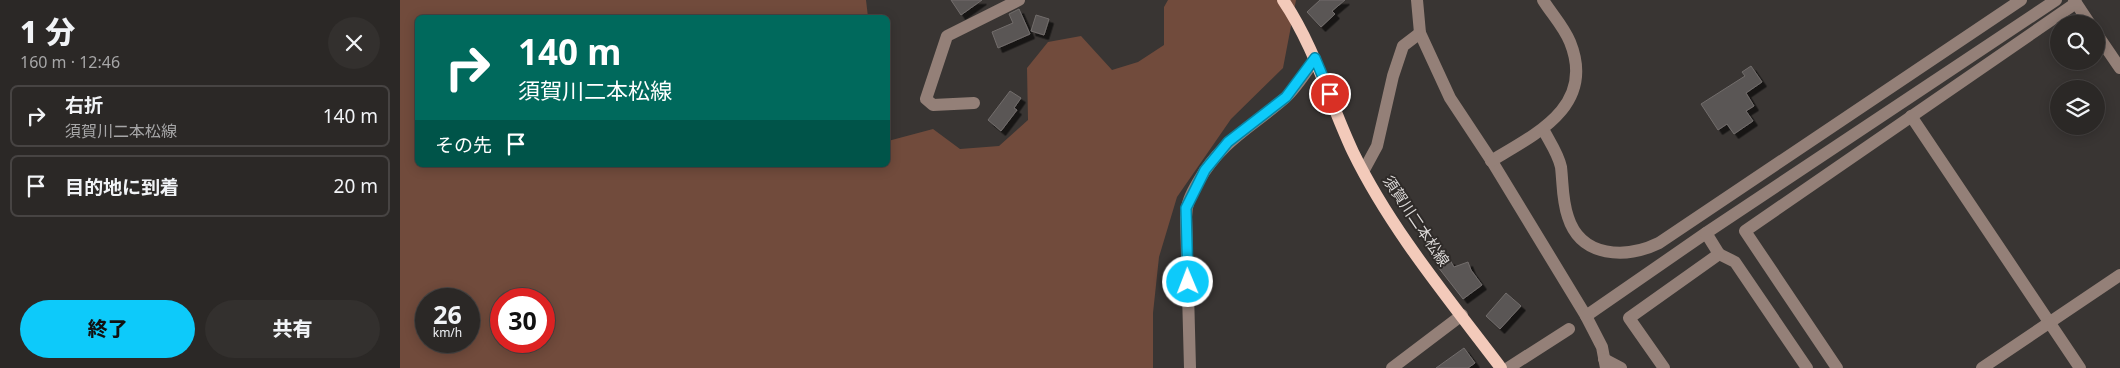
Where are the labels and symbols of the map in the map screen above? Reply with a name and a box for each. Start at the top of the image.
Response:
pin [1309,73,1351,115]
street label: 須賀川二本松線 [1379,171,1454,270]
position arrow [1161,255,1213,307]
speed limit sign: 30 [490,288,555,353]

